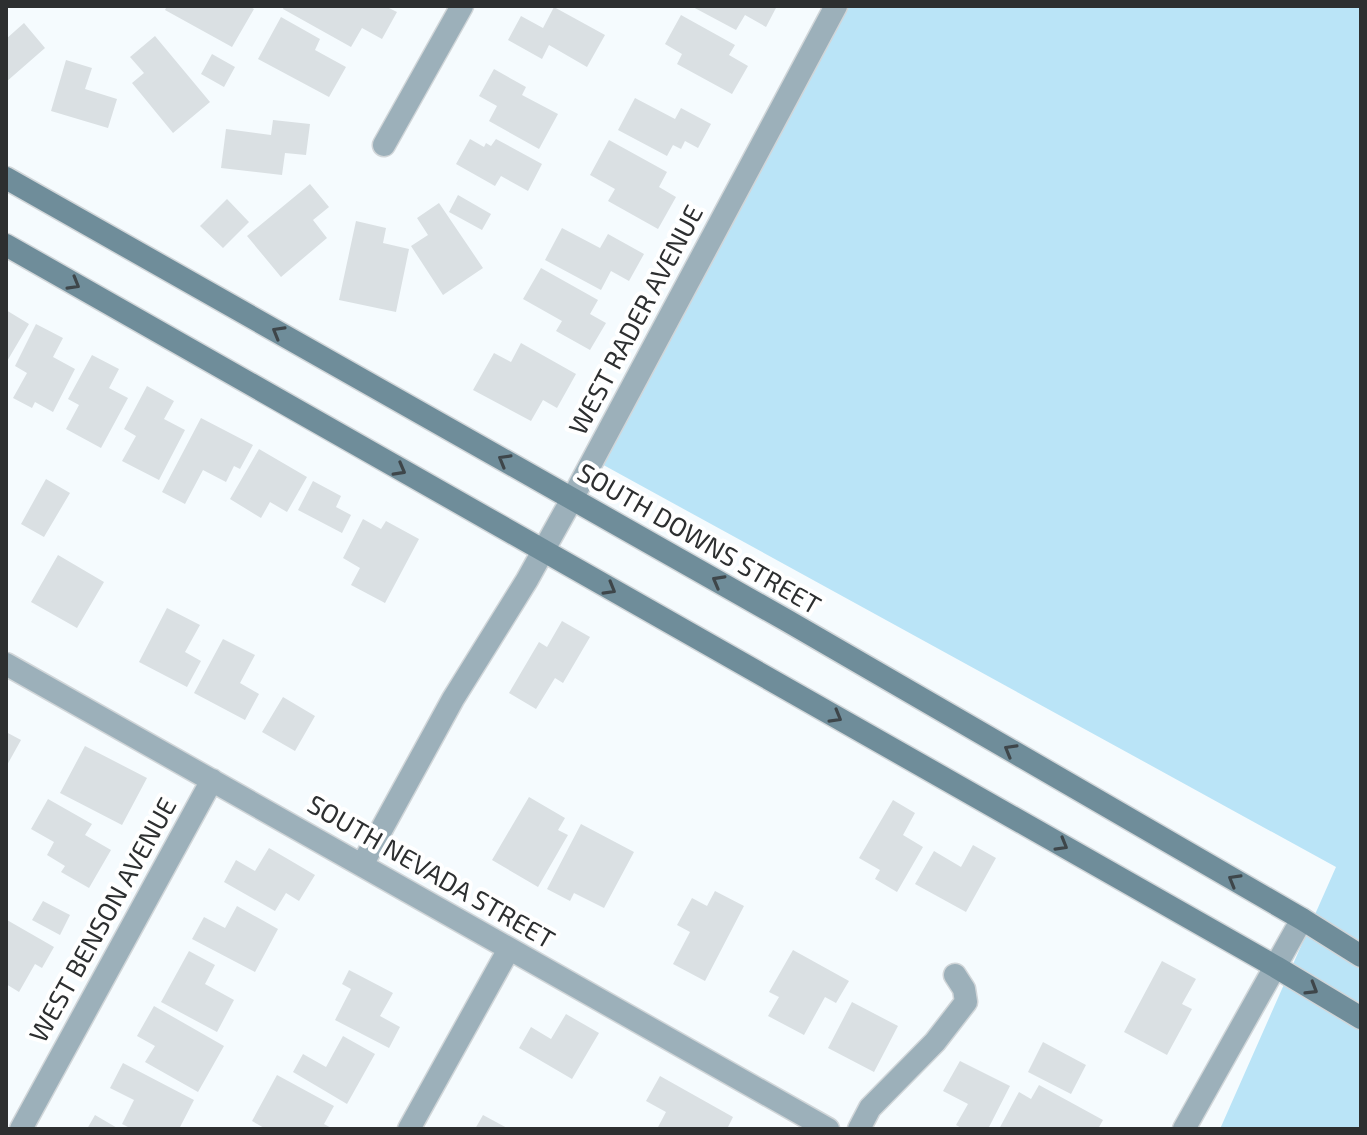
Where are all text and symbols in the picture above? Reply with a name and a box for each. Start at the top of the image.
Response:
street label: WEST RADER AVENUE [561,199,708,439]
one-way arrow [65,274,80,290]
one-way arrow [272,326,287,342]
one-way arrow [498,454,513,470]
street label: SOUTH DOWNS STREET [573,455,827,620]
one-way arrow [391,460,406,476]
one-way arrow [712,575,727,591]
one-way arrow [601,579,616,595]
one-way arrow [827,707,842,723]
one-way arrow [1004,744,1019,760]
street label: SOUTH NEVADA STREET [303,787,561,954]
street label: WEST BENSON AVENUE [22,792,182,1047]
one-way arrow [1054,836,1069,851]
one-way arrow [1229,874,1243,890]
one-way arrow [1303,979,1318,994]

